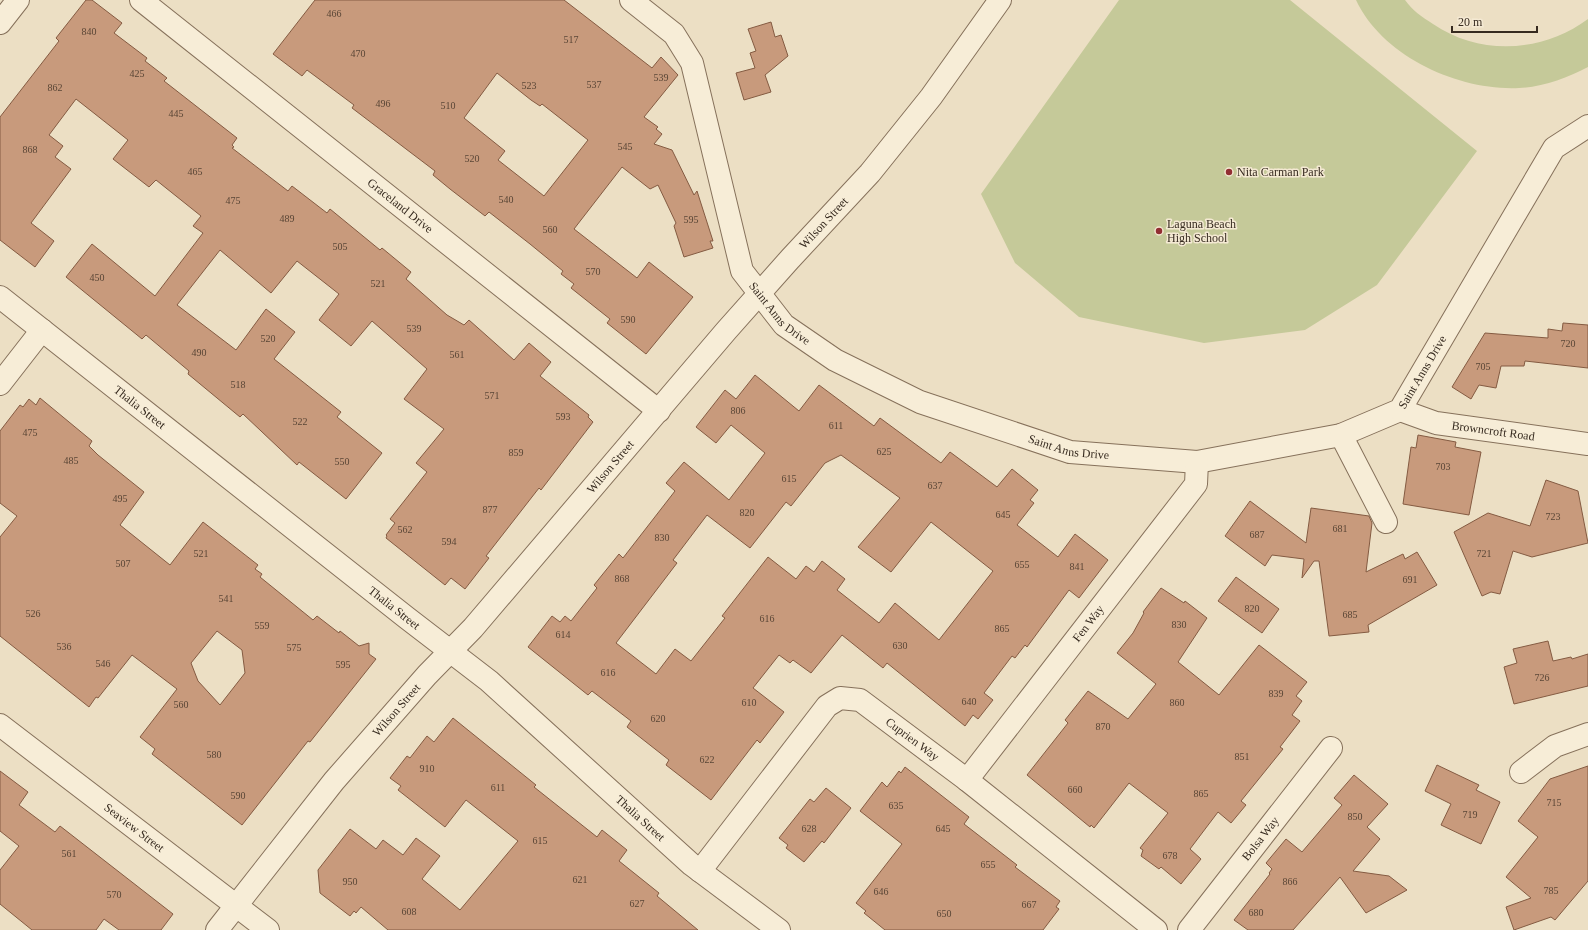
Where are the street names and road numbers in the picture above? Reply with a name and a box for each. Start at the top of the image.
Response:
street label: Graceland Drive [365,175,436,236]
street label: Wilson Street [796,194,851,252]
street label: Saint Anns Drive [746,279,813,348]
street label: Saint Anns Drive [1395,333,1449,411]
street label: Thalia Street [111,383,169,432]
street label: Browncroft Road [1451,418,1536,444]
street label: Saint Anns Drive [1027,432,1110,462]
street label: Wilson Street [584,437,637,496]
street label: Thalia Street [366,583,423,633]
street label: Fen Way [1070,602,1107,644]
street label: Wilson Street [370,680,424,739]
street label: Cuprien Way [883,715,942,764]
street label: Thalia Street [613,792,668,845]
street label: Seaview Street [101,800,167,855]
street label: Bolsa Way [1239,814,1282,863]

